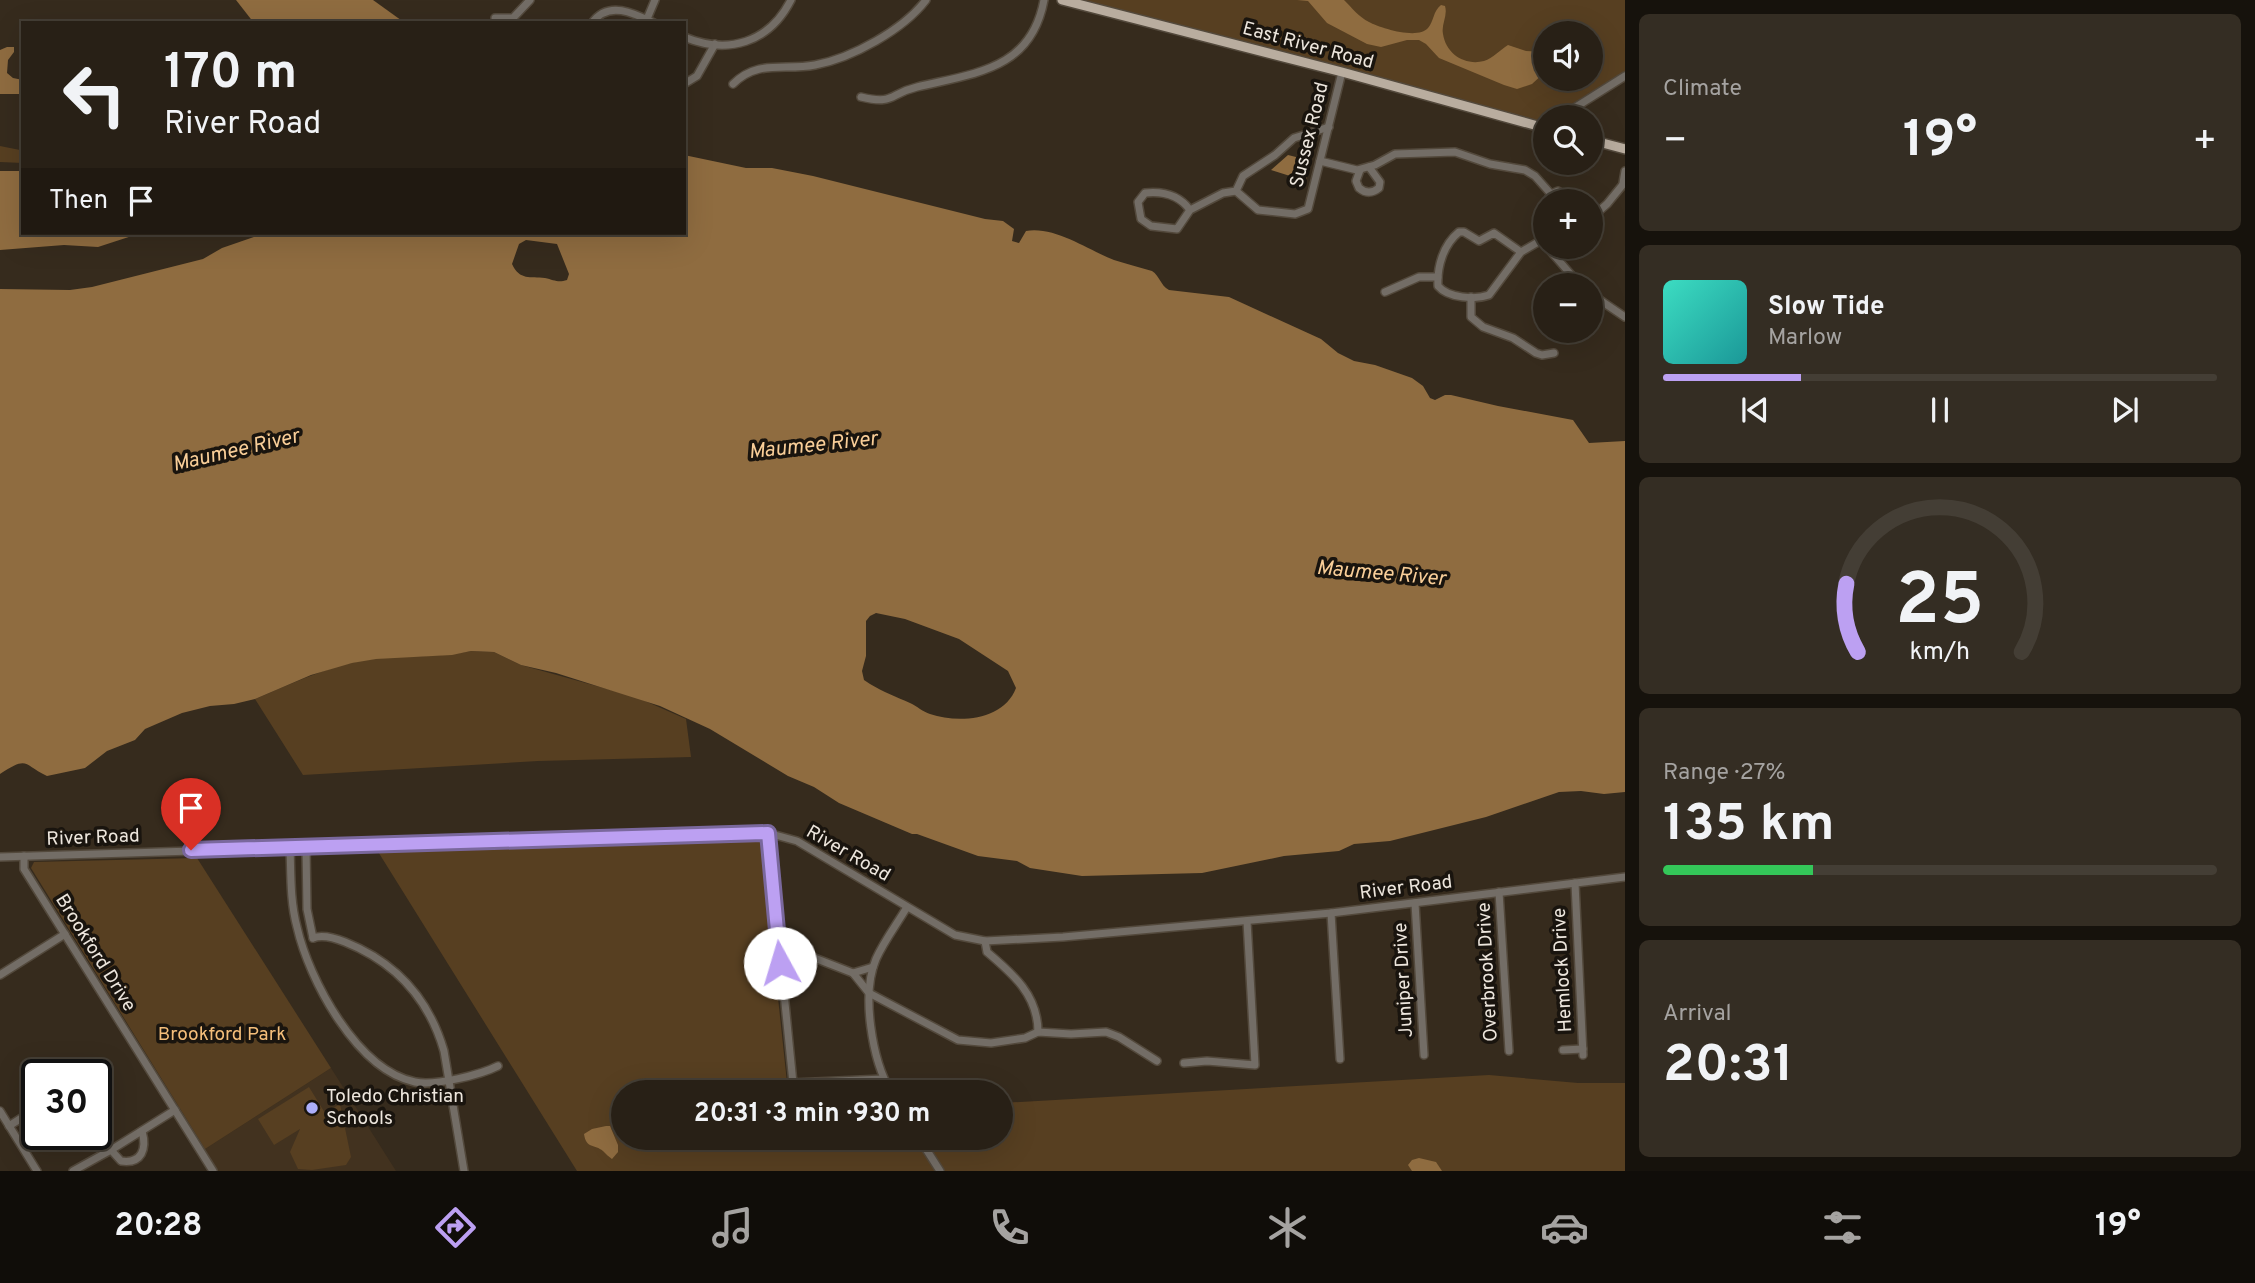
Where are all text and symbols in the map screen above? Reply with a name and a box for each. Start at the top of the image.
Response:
street label: East River Road [1240,17,1376,75]
map controls [1533,21,1603,343]
button: sound [1533,21,1603,91]
text: 170 m [164,44,297,106]
icon: left [49,49,140,140]
text: Climate [1663,75,1742,104]
street label: Sussex Road [1285,80,1335,190]
text: River Road [164,105,321,145]
button: search [1533,105,1603,175]
text: 19° [1903,109,1977,175]
text: − [1663,118,1688,167]
text: + [2192,118,2217,167]
icon: arrive [122,182,160,220]
text: Then [49,185,108,218]
button: + [1533,189,1603,259]
button: − [1533,273,1603,343]
text: Slow Tide [1768,291,1885,324]
text: Marlow [1768,324,1842,353]
icon: previous [1736,391,1774,429]
icon: pause [1921,391,1959,429]
icon: next [2106,391,2144,429]
water label: Maumee River [170,423,304,479]
water label: Maumee River [747,426,881,466]
water label: Maumee River [1315,555,1449,593]
text: 25 [1896,558,1985,650]
text: km/h [1910,636,1970,668]
text: Range · 27% [1663,759,1786,788]
pin [161,778,221,850]
icon: arrive [172,789,210,827]
text: 135 km [1663,793,1834,859]
street label: River Road [802,820,894,888]
street label: River Road [46,824,140,852]
street label: River Road [1358,870,1454,906]
street label: Brookford Drive [49,890,141,1016]
street label: Overbrook Drive [1472,902,1504,1042]
street label: Hemlock Drive [1548,907,1578,1033]
street label: Juniper Drive [1389,922,1419,1038]
position arrow [743,926,817,1000]
text: Arrival [1663,1000,1732,1029]
park label: Brookford Park [158,1023,286,1047]
text: 20:31 [1663,1034,1794,1100]
speed limit sign: 30 [21,1059,112,1150]
place label: Toledo Christian Schools [326,1085,464,1131]
text: 20:31 · 3 min · 930 m [694,1098,930,1131]
marker: Toledo Christian Schools [304,1100,320,1116]
icon: directions [431,1203,480,1252]
icon: music [708,1203,757,1252]
icon: phone [985,1203,1034,1252]
icon: climate [1263,1203,1312,1252]
icon: car [1540,1203,1589,1252]
icon: filters [1818,1203,1867,1252]
text: 20:28 [114,1207,202,1247]
text: 19° [2095,1207,2141,1247]

